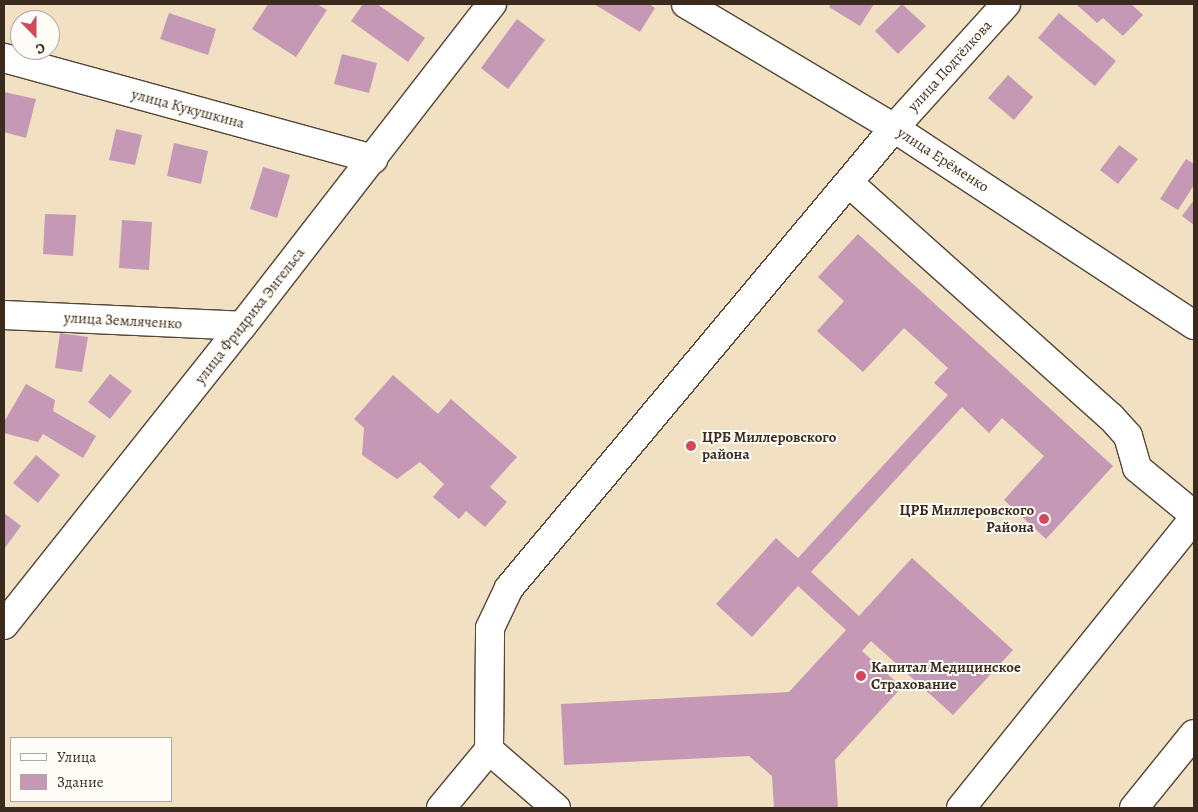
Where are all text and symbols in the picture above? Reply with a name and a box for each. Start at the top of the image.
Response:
north arrow [10,10,60,60]
street label: улица Подтёлкова [904,17,996,115]
text: С [33,38,48,59]
street label: улица Кукушкина [130,85,246,133]
street label: улица Ерёменко [894,124,992,196]
street label: улица Фридриха Энгельса [191,244,309,388]
street label: улица Земляченко [63,309,183,333]
place label: ЦРБ Миллеровского района [702,428,836,463]
marker: ЦРБ Миллеровского района [684,439,698,453]
place label: ЦРБ Миллеровского Района [900,501,1034,536]
marker: ЦРБ Миллеровского Района [1038,513,1050,525]
place label: Капитал Медицинское Страхование [871,658,1021,693]
marker: Капитал Медицинское Страхование [855,670,867,682]
legend [10,737,172,802]
text: Улица [57,747,96,767]
text: Здание [57,772,104,792]

